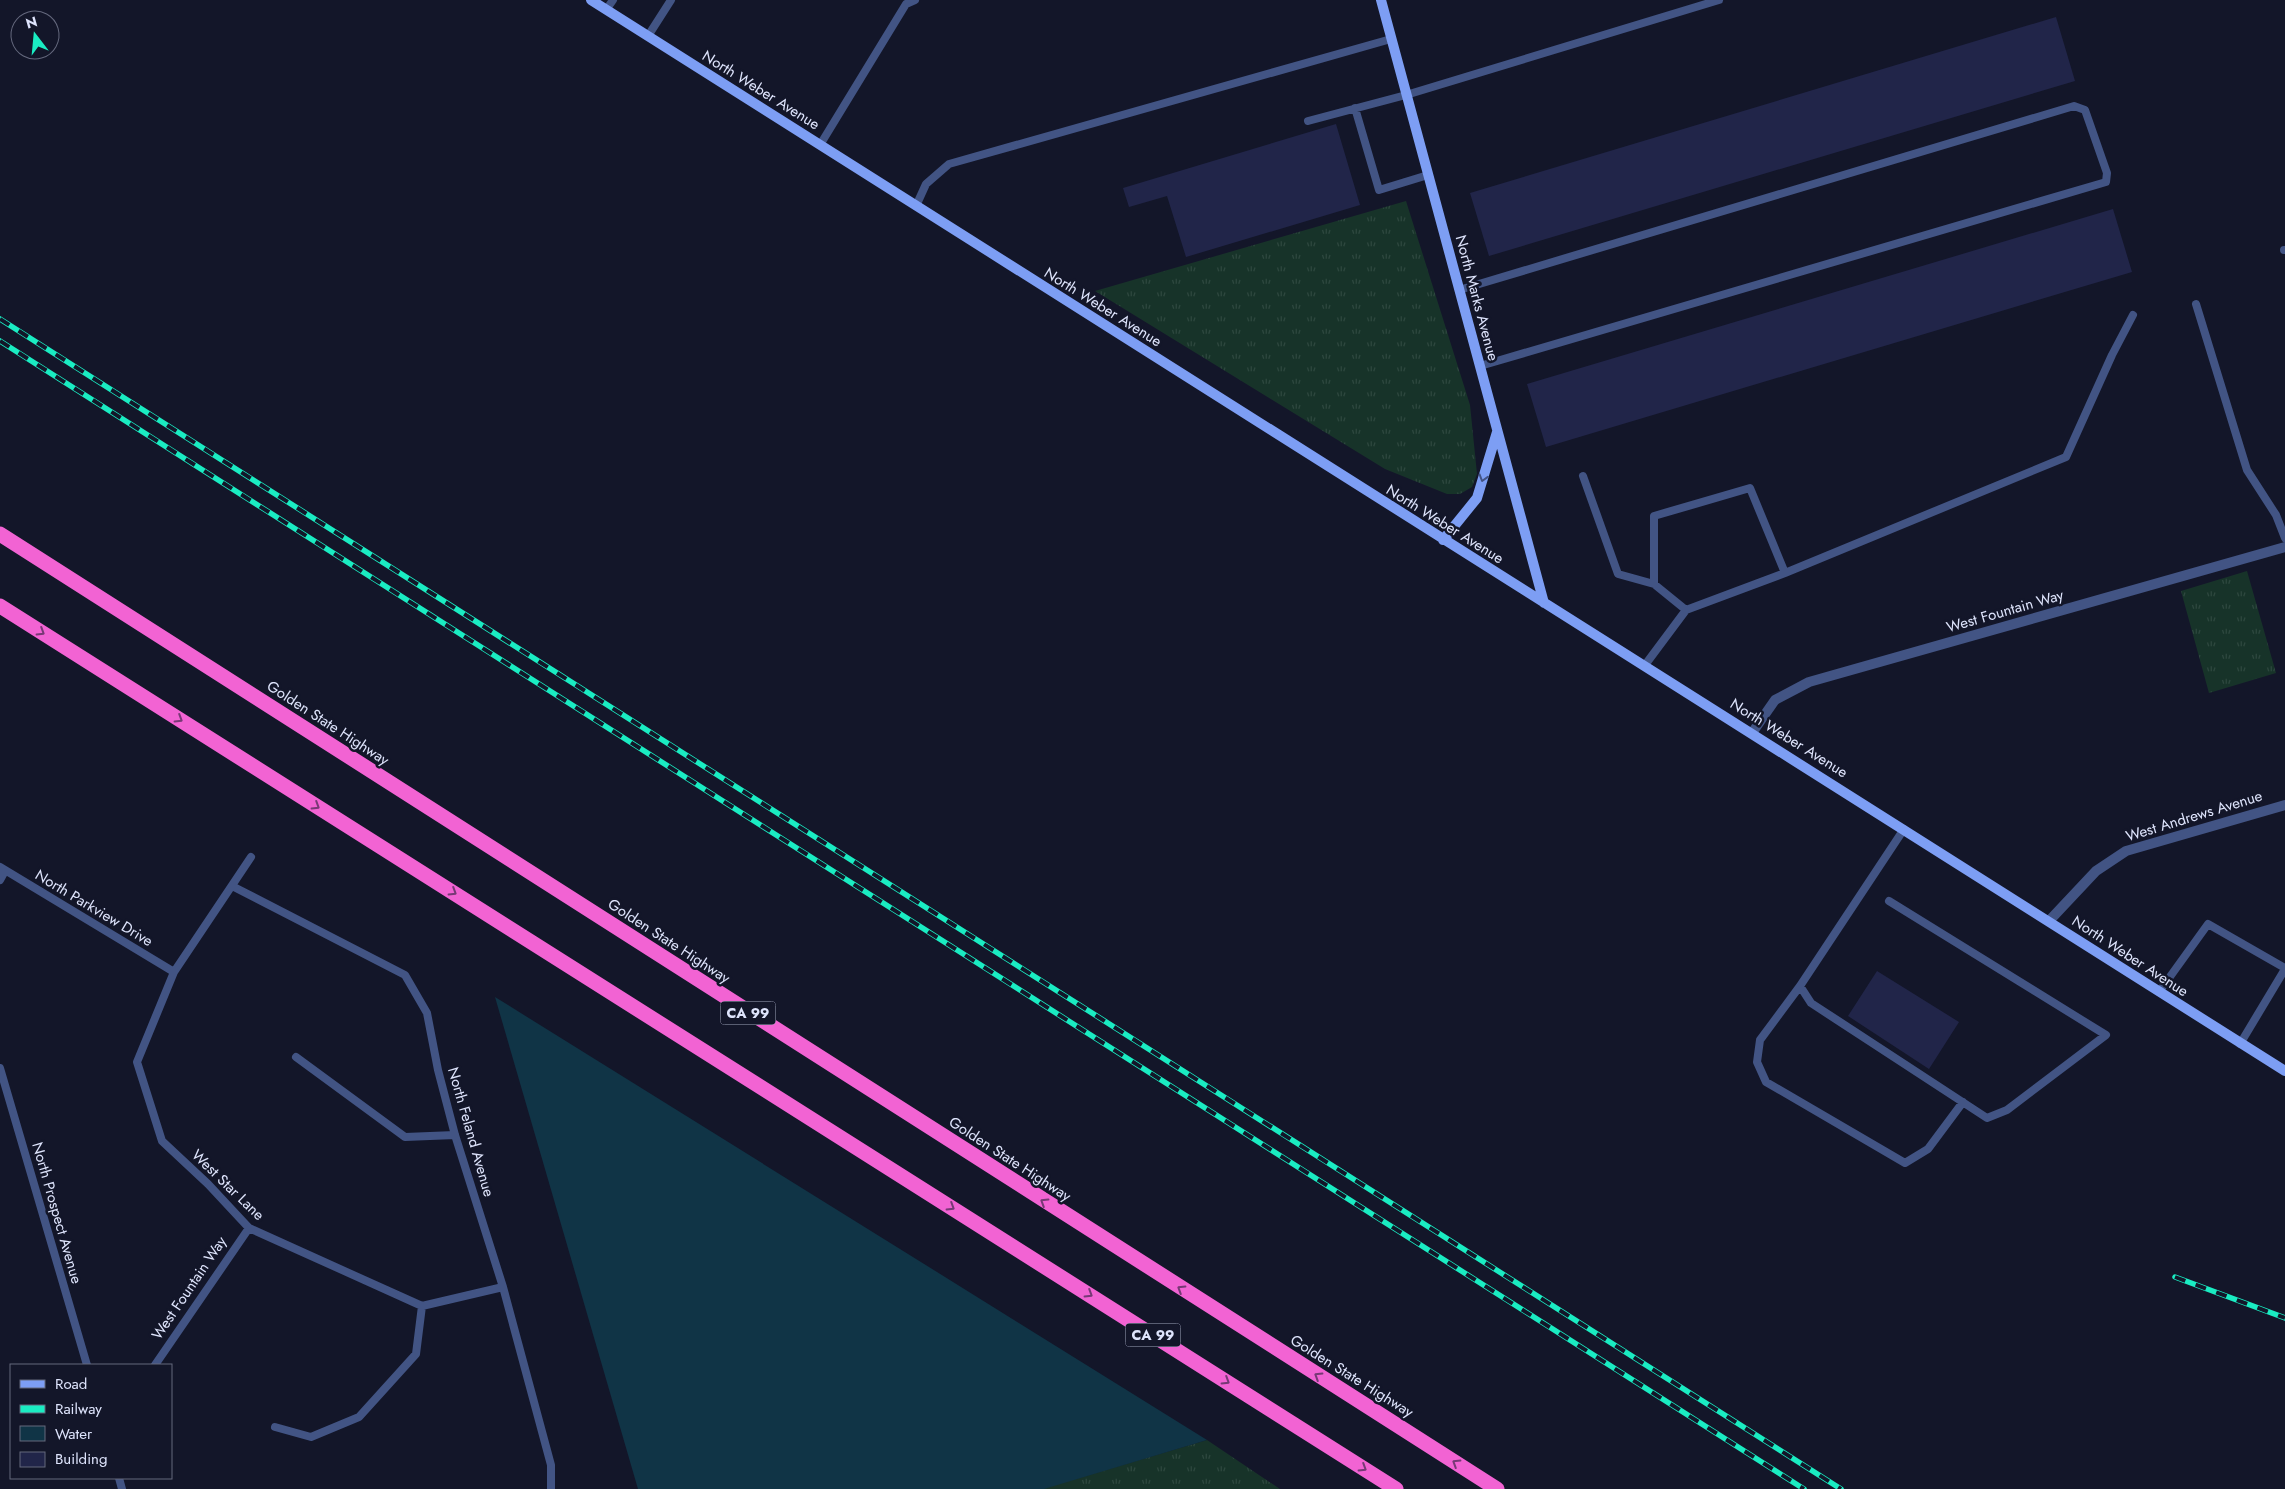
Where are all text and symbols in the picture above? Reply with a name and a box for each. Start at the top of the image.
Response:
north arrow [10,10,60,60]
text: N [23,11,40,34]
street label: North Weber Avenue [698,45,824,135]
street label: North Marks Avenue [1450,233,1504,364]
street label: North Weber Avenue [1040,262,1166,352]
one-way arrow [1479,473,1489,482]
street label: North Weber Avenue [1382,479,1508,569]
street label: West Fountain Way [1944,584,2066,638]
one-way arrow [36,626,45,635]
street label: Golden State Highway [263,675,394,771]
street label: North Weber Avenue [1726,693,1852,783]
one-way arrow [173,713,182,722]
street label: West Andrews Avenue [2123,785,2265,847]
one-way arrow [311,799,320,809]
street label: North Parkview Drive [31,864,157,952]
one-way arrow [448,886,457,896]
street label: Golden State Highway [604,893,735,989]
street label: North Weber Avenue [2067,910,2193,1002]
road number: CA 99 [720,1001,776,1024]
street label: North Feland Avenue [442,1065,500,1200]
street label: Golden State Highway [945,1111,1076,1207]
street label: North Prospect Avenue [26,1140,88,1287]
street label: West Star Lane [187,1145,270,1226]
one-way arrow [1040,1199,1049,1208]
one-way arrow [946,1201,955,1211]
street label: West Fountain Way [146,1231,232,1344]
one-way arrow [1177,1286,1187,1295]
one-way arrow [1083,1288,1092,1298]
road number: CA 99 [1126,1324,1180,1346]
street label: Golden State Highway [1286,1329,1418,1423]
legend [10,1364,172,1479]
text: Road [55,1373,87,1395]
one-way arrow [1315,1373,1324,1382]
one-way arrow [1221,1375,1230,1385]
text: Railway [55,1398,102,1420]
text: Water [55,1423,93,1445]
text: Building [55,1448,107,1470]
one-way arrow [1452,1460,1461,1469]
one-way arrow [1358,1462,1367,1472]

